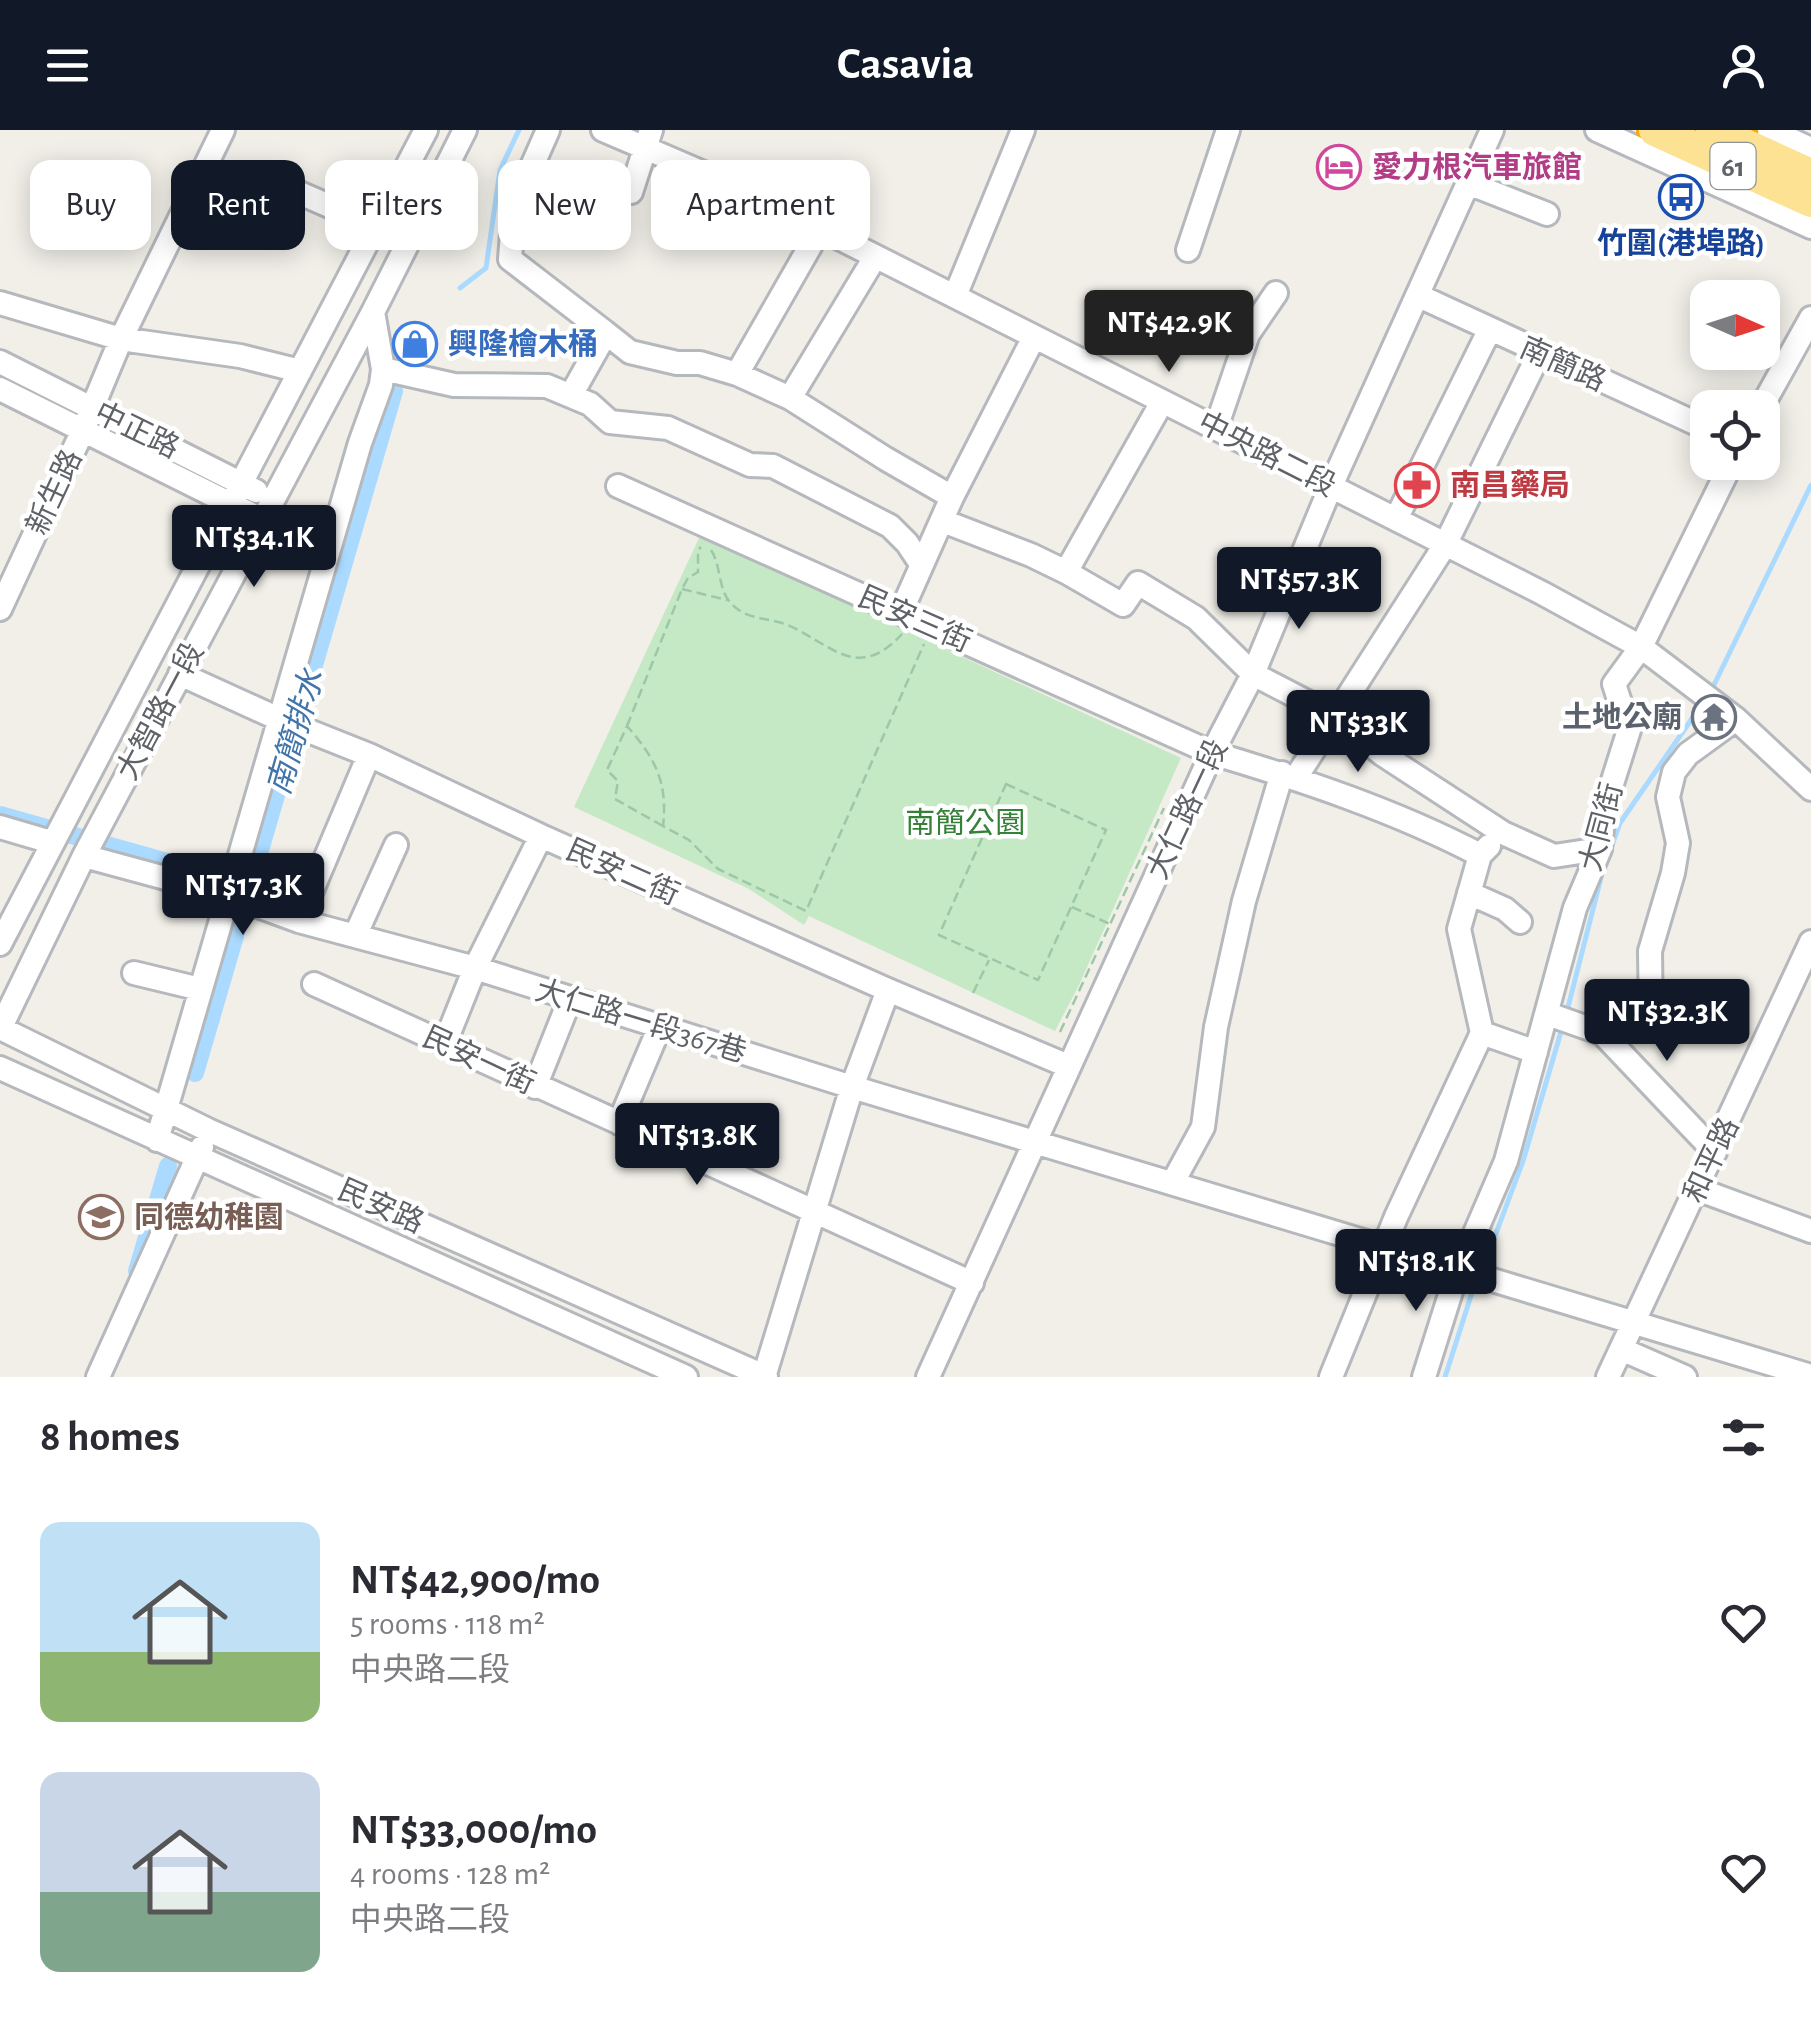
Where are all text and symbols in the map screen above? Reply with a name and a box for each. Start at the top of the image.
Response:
icon: menu [40,38,95,93]
icon: person [1716,38,1771,93]
text: Casavia [837,42,974,87]
road number: 61 [1710,143,1756,189]
hotel icon: 愛力根汽車旅館 [1316,144,1362,190]
place label: 愛力根汽車旅館 [1372,151,1582,183]
chip: Buy [30,160,151,250]
chip: Rent [171,160,305,250]
chip: Filters [325,160,478,250]
chip: New [498,160,631,250]
chip: Apartment [651,160,870,250]
bus stop icon: 竹圍(港埠路) [1658,174,1704,220]
place label: 竹圍(港埠路) [1597,227,1765,259]
north arrow [1690,280,1780,370]
map controls [1690,280,1780,480]
pin: NT$42.9K [1066,290,1272,375]
text: NT$42.9K [1106,306,1232,338]
shop icon: 興隆檜木桶 [392,321,438,367]
place label: 興隆檜木桶 [448,328,598,360]
street label: 南簡路 [1515,331,1611,397]
button: locate [1690,390,1780,480]
street label: 中正路 [90,396,184,464]
street label: 中央路二段 [1193,406,1341,502]
street label: 新生路 [20,444,88,540]
pharmacy icon: 南昌藥局 [1394,462,1440,508]
place label: 南昌藥局 [1450,469,1570,501]
pin: NT$34.1K [151,505,357,590]
text: NT$34.1K [194,521,314,553]
pin: NT$57.3K [1196,547,1402,632]
text: NT$57.3K [1239,563,1359,595]
street label: 民安三街 [854,580,976,658]
street label: 大智路一段 [111,637,209,785]
water label: 南簡排水 [261,664,330,798]
pin: NT$33K [1277,690,1439,775]
temple icon: 土地公廟 [1691,694,1737,740]
place label: 土地公廟 [1562,701,1682,733]
text: NT$33K [1309,706,1407,738]
street label: 大仁路一段 [1141,734,1233,884]
street label: 大同街 [1575,780,1628,875]
park label: 南簡公園 [905,807,1025,839]
street label: 民安二街 [562,833,684,911]
pin: NT$17.3K [140,853,346,938]
text: NT$17.3K [184,869,302,901]
street label: 大仁路一段367巷 [532,974,750,1068]
pin: NT$32.3K [1564,979,1770,1064]
text: NT$32.3K [1606,995,1728,1027]
street label: 民安一街 [418,1020,540,1100]
pin: NT$13.8K [594,1103,800,1188]
street label: 和平路 [1677,1112,1745,1208]
text: NT$13.8K [637,1119,757,1151]
street label: 民安路 [333,1173,429,1239]
school or university icon: 同德幼稚園 [78,1194,124,1240]
place label: 同德幼稚園 [134,1201,284,1233]
pin: NT$18.1K [1313,1229,1519,1314]
text: NT$18.1K [1357,1245,1475,1277]
icon: filters [1716,1410,1771,1465]
text: 8 homes [40,1416,180,1458]
text: NT$42,900/mo [350,1559,600,1601]
icon: home [120,1562,240,1682]
icon: heart [1716,1595,1771,1650]
text: 5 rooms · 118 m² [350,1608,545,1640]
text: 中央路二段 [350,1654,510,1686]
text: NT$33,000/mo [350,1809,597,1851]
icon: home [120,1812,240,1932]
icon: heart [1716,1845,1771,1900]
text: 4 rooms · 128 m² [350,1858,550,1890]
text: 中央路二段 [350,1904,510,1936]

